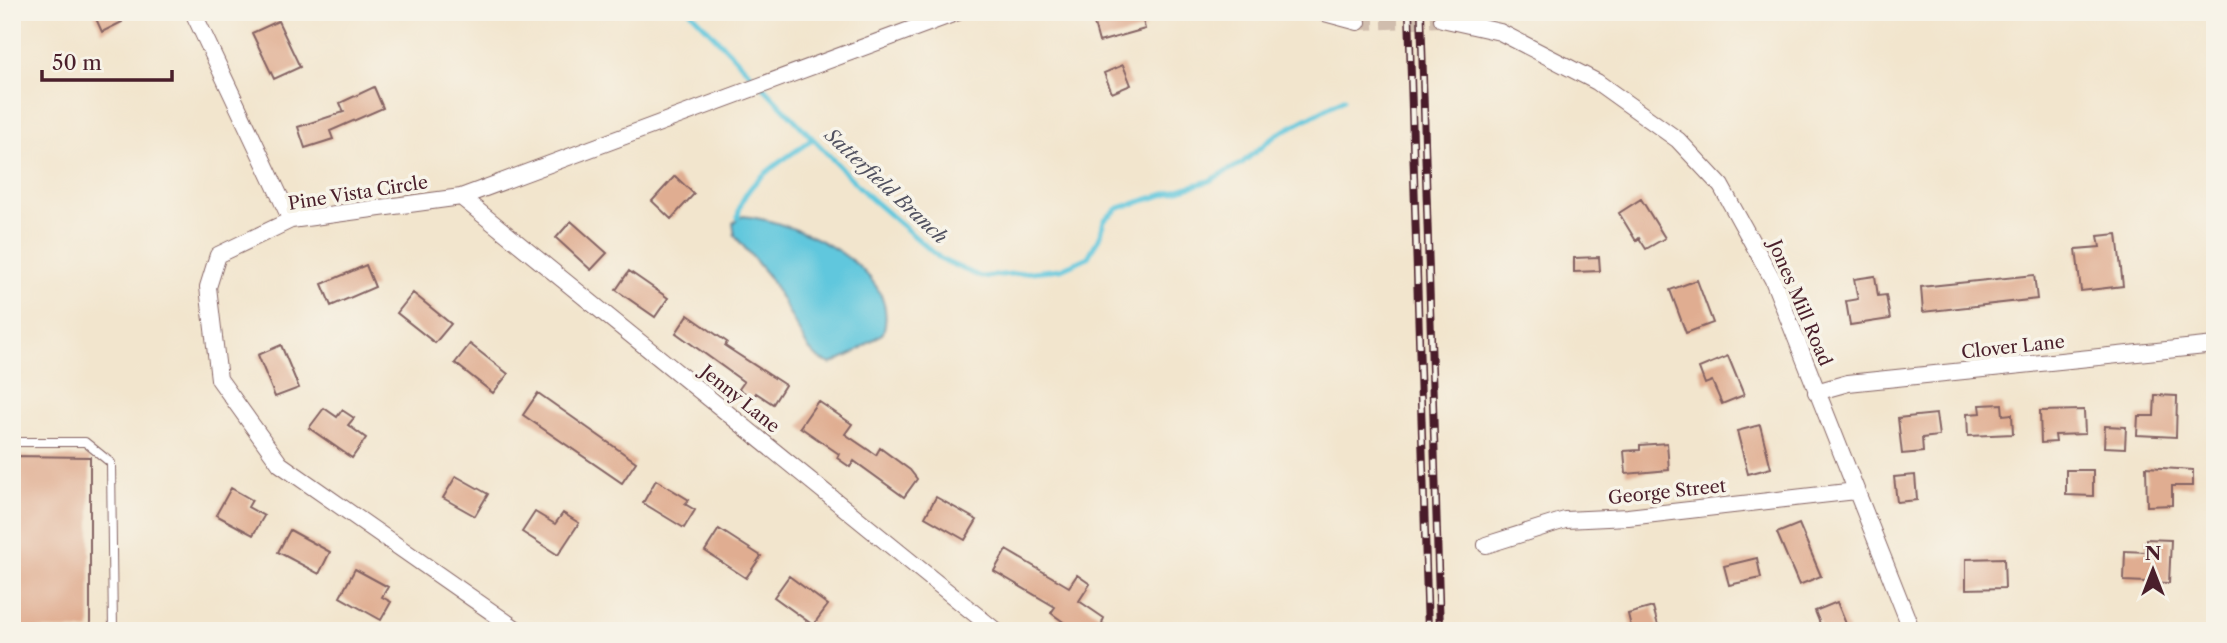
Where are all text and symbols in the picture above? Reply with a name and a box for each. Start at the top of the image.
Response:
scale bar [42,38,172,82]
text: 50 m [52,50,102,75]
water label: Satterfield Branch [819,123,952,249]
street label: Pine Vista Circle [287,171,429,215]
street label: Jones Mill Road [1762,234,1836,369]
street label: Clover Lane [1960,331,2066,363]
street label: Jenny Lane [694,359,784,438]
street label: George Street [1607,475,1728,509]
north arrow [2118,534,2188,604]
text: N [2145,542,2161,565]

